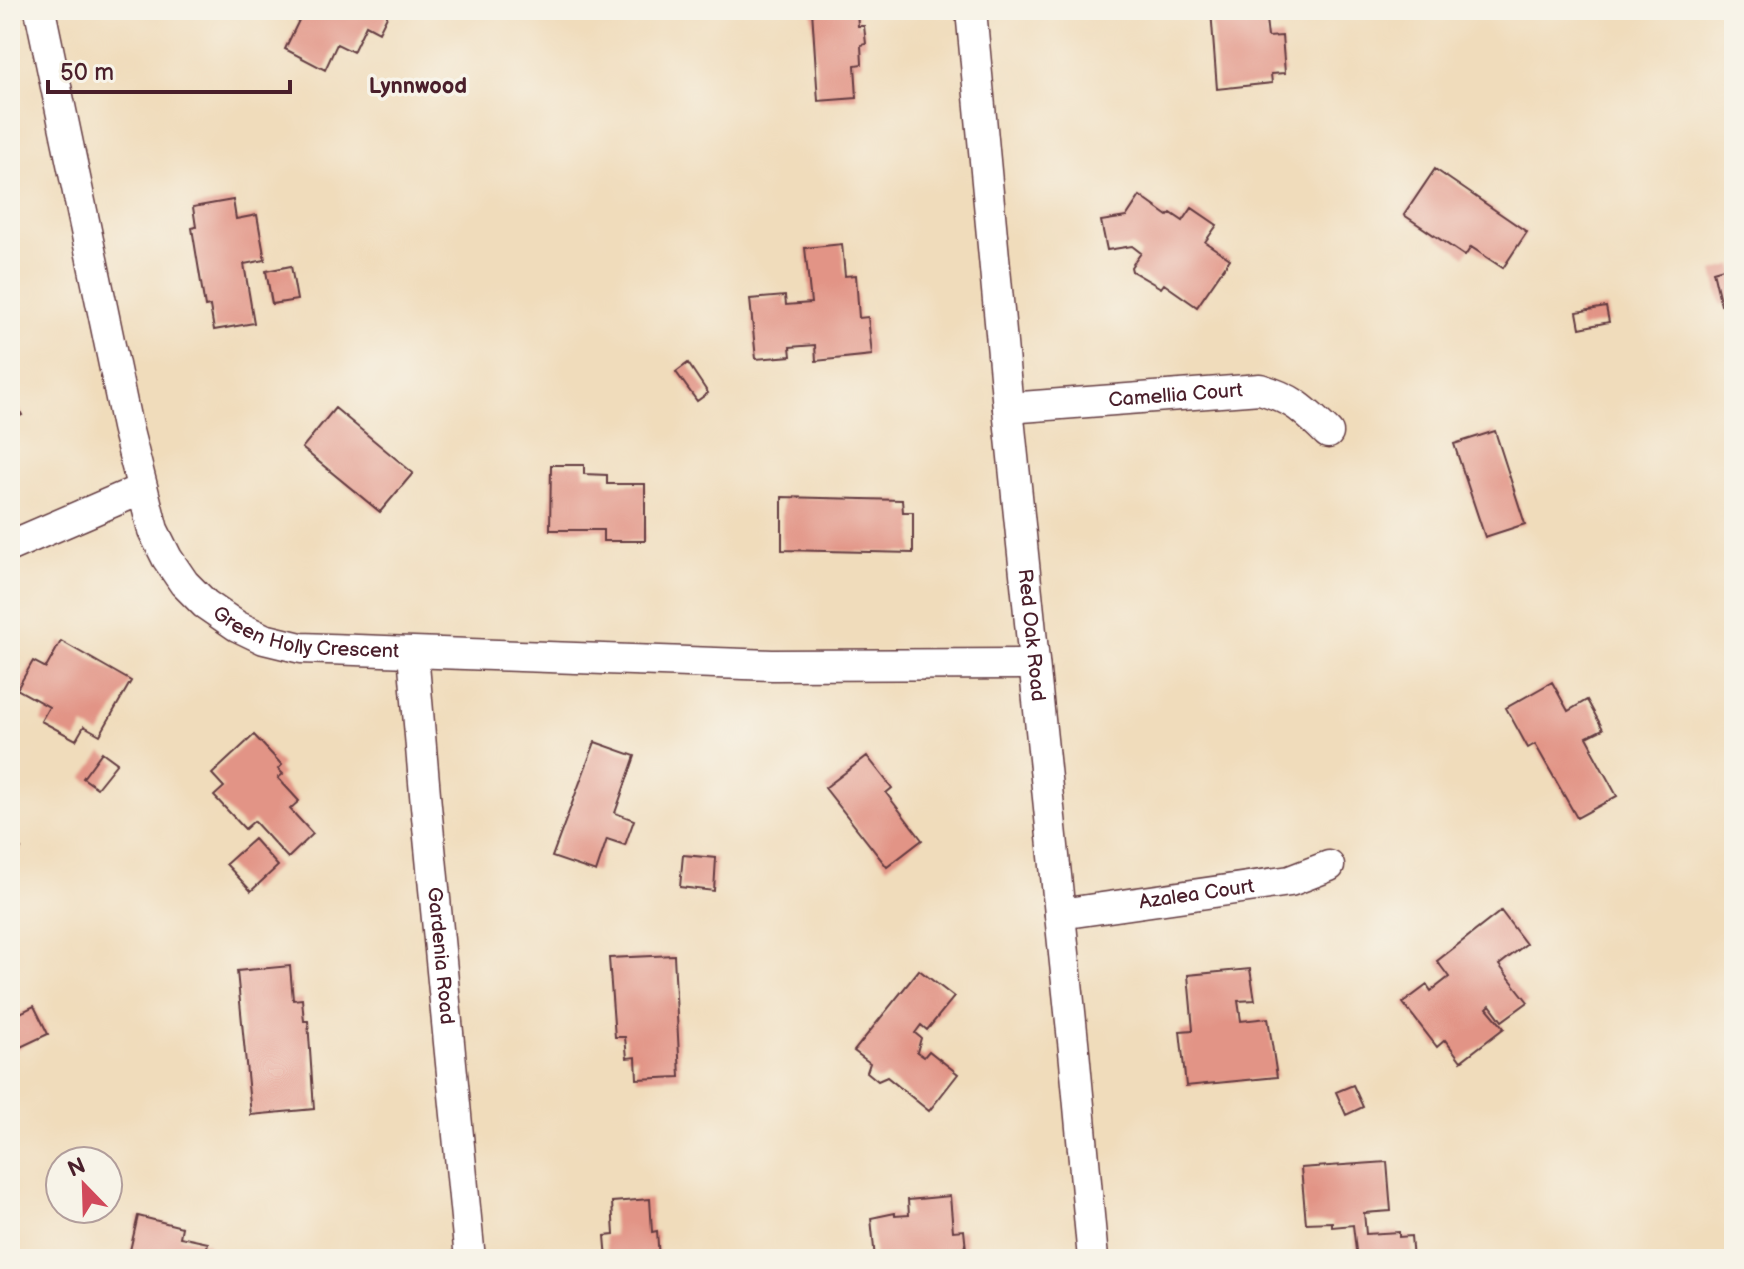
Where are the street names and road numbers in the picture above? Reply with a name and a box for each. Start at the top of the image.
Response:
street label: Camellia Court [1108,378,1243,412]
street label: Red Oak Road [1013,568,1050,702]
street label: Green Holly Crescent [208,601,400,664]
street label: Azalea Court [1138,874,1256,915]
street label: Gardenia Road [422,886,459,1025]

